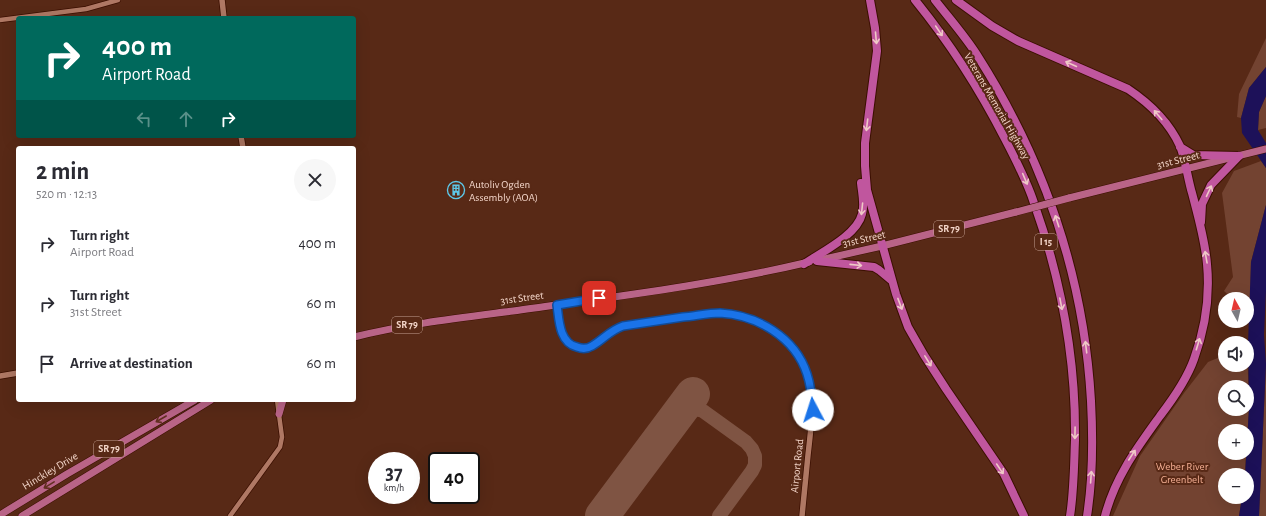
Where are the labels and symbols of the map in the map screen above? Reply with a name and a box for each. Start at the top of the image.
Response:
one-way arrow [935,25,943,36]
one-way arrow [873,31,880,44]
street label: Veterans Memorial Highway [962,51,1032,161]
one-way arrow [1066,60,1078,67]
one-way arrow [1154,109,1163,120]
one-way arrow [863,118,871,131]
street label: 31st Street [1156,149,1201,171]
one-way arrow [1021,173,1029,185]
place label: Autoliv Ogden Assembly (AOA) [469,179,538,203]
building icon: Autoliv Ogden Assembly (AOA) [446,180,466,200]
one-way arrow [1205,185,1213,197]
one-way arrow [859,202,866,215]
one-way arrow [1053,215,1060,228]
road number: SR 79 [934,221,964,237]
street label: 31st Street [842,229,887,249]
road number: I 15 [1035,234,1057,250]
one-way arrow [1202,251,1210,264]
one-way arrow [849,261,862,268]
pin [582,281,616,315]
street label: 31st Street [500,289,545,306]
north arrow [1218,292,1254,328]
one-way arrow [1057,297,1065,310]
one-way arrow [896,298,904,310]
road number: SR 79 [392,317,422,333]
one-way arrow [1195,338,1202,351]
one-way arrow [1082,341,1090,354]
one-way arrow [924,355,932,366]
position arrow [792,389,834,431]
one-way arrow [155,416,167,424]
one-way arrow [1071,426,1079,439]
street label: Airport Road [789,438,805,494]
road number: SR 79 [94,441,124,457]
street label: Hinckley Drive [20,450,80,492]
one-way arrow [1128,450,1136,461]
speed limit sign: 40 [428,452,480,504]
park label: Weber River Greenbelt [1156,461,1209,485]
one-way arrow [996,463,1004,474]
one-way arrow [1087,471,1094,484]
one-way arrow [43,481,55,489]

